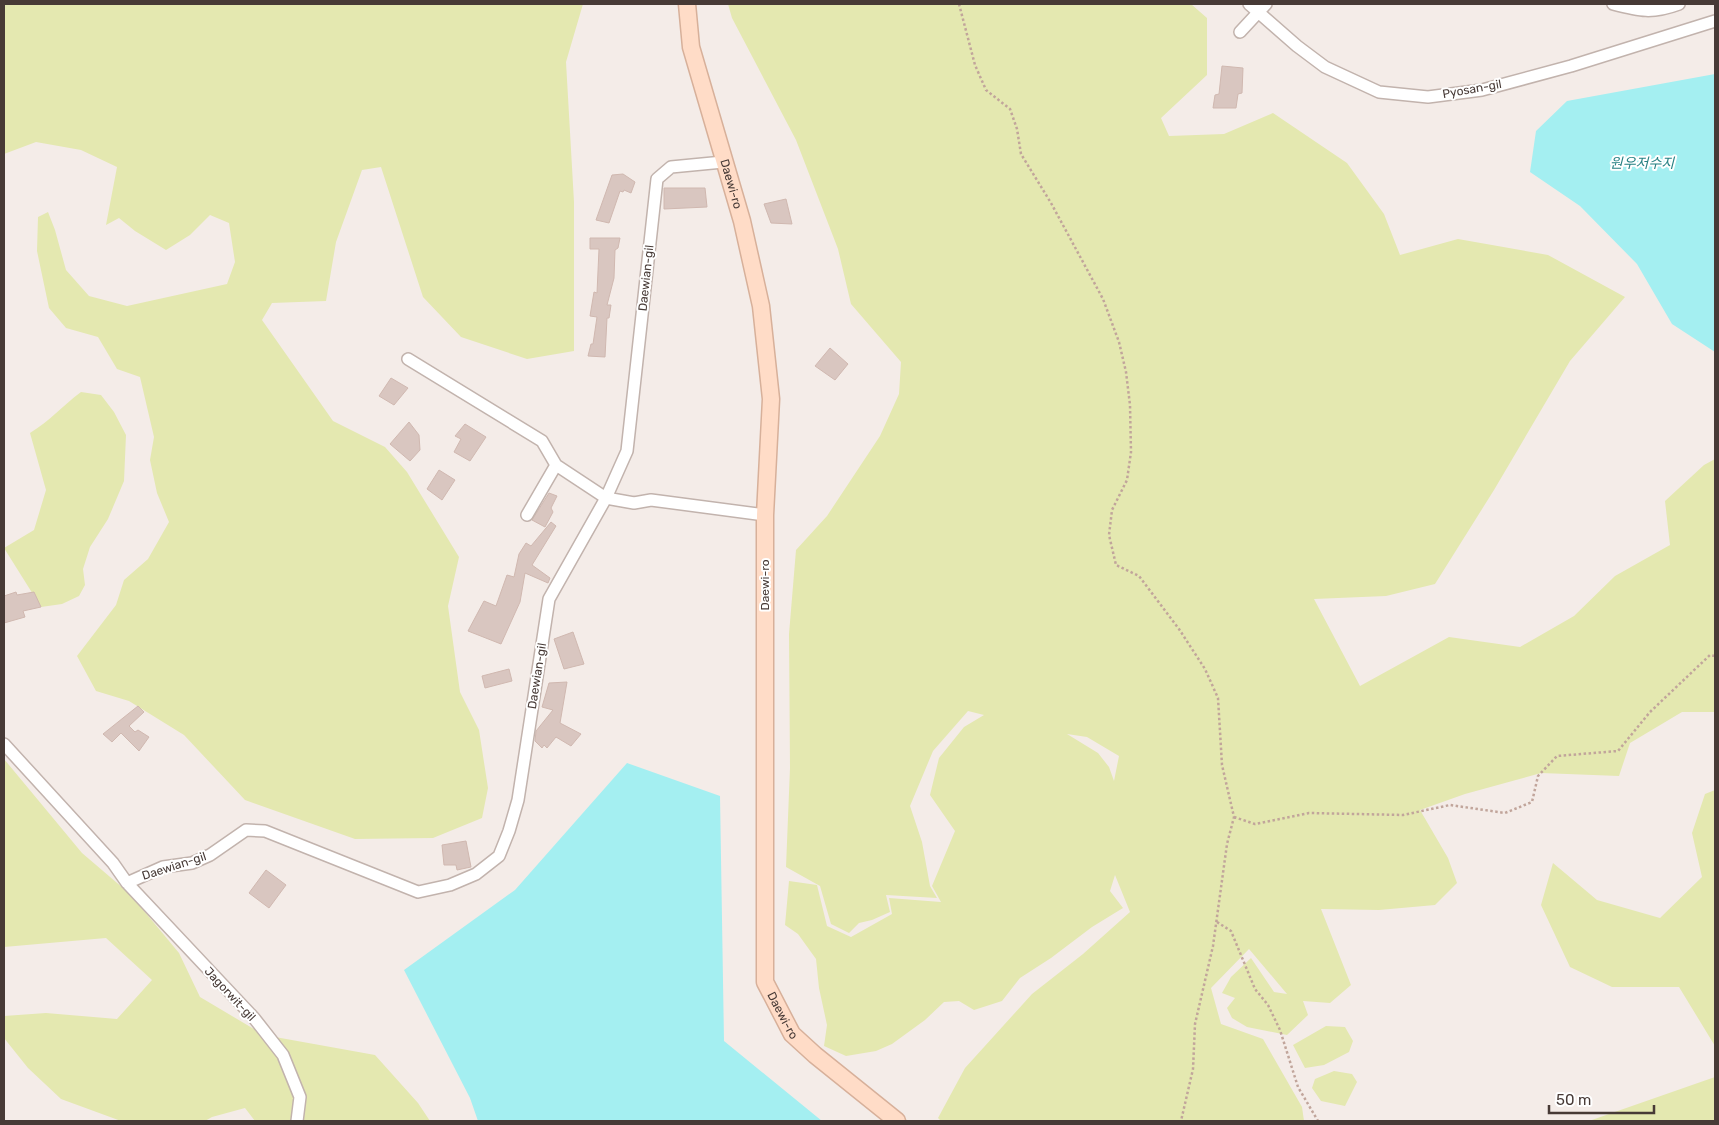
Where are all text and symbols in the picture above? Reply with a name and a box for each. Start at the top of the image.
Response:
street label: Pyosan-gil [1441,77,1503,101]
water label: 원우저수지 [1610,155,1675,172]
street label: Daewi-ro [717,158,745,211]
street label: Daewian-gil [636,244,656,312]
street label: Daewi-ro [758,559,772,611]
street label: Daewian-gil [525,642,549,710]
street label: Daewian-gil [140,849,208,883]
street label: Jagorwit-gil [201,964,259,1024]
street label: Daewi-ro [764,990,800,1042]
scale bar [1549,1082,1654,1114]
text: 50 m [1556,1091,1591,1109]

